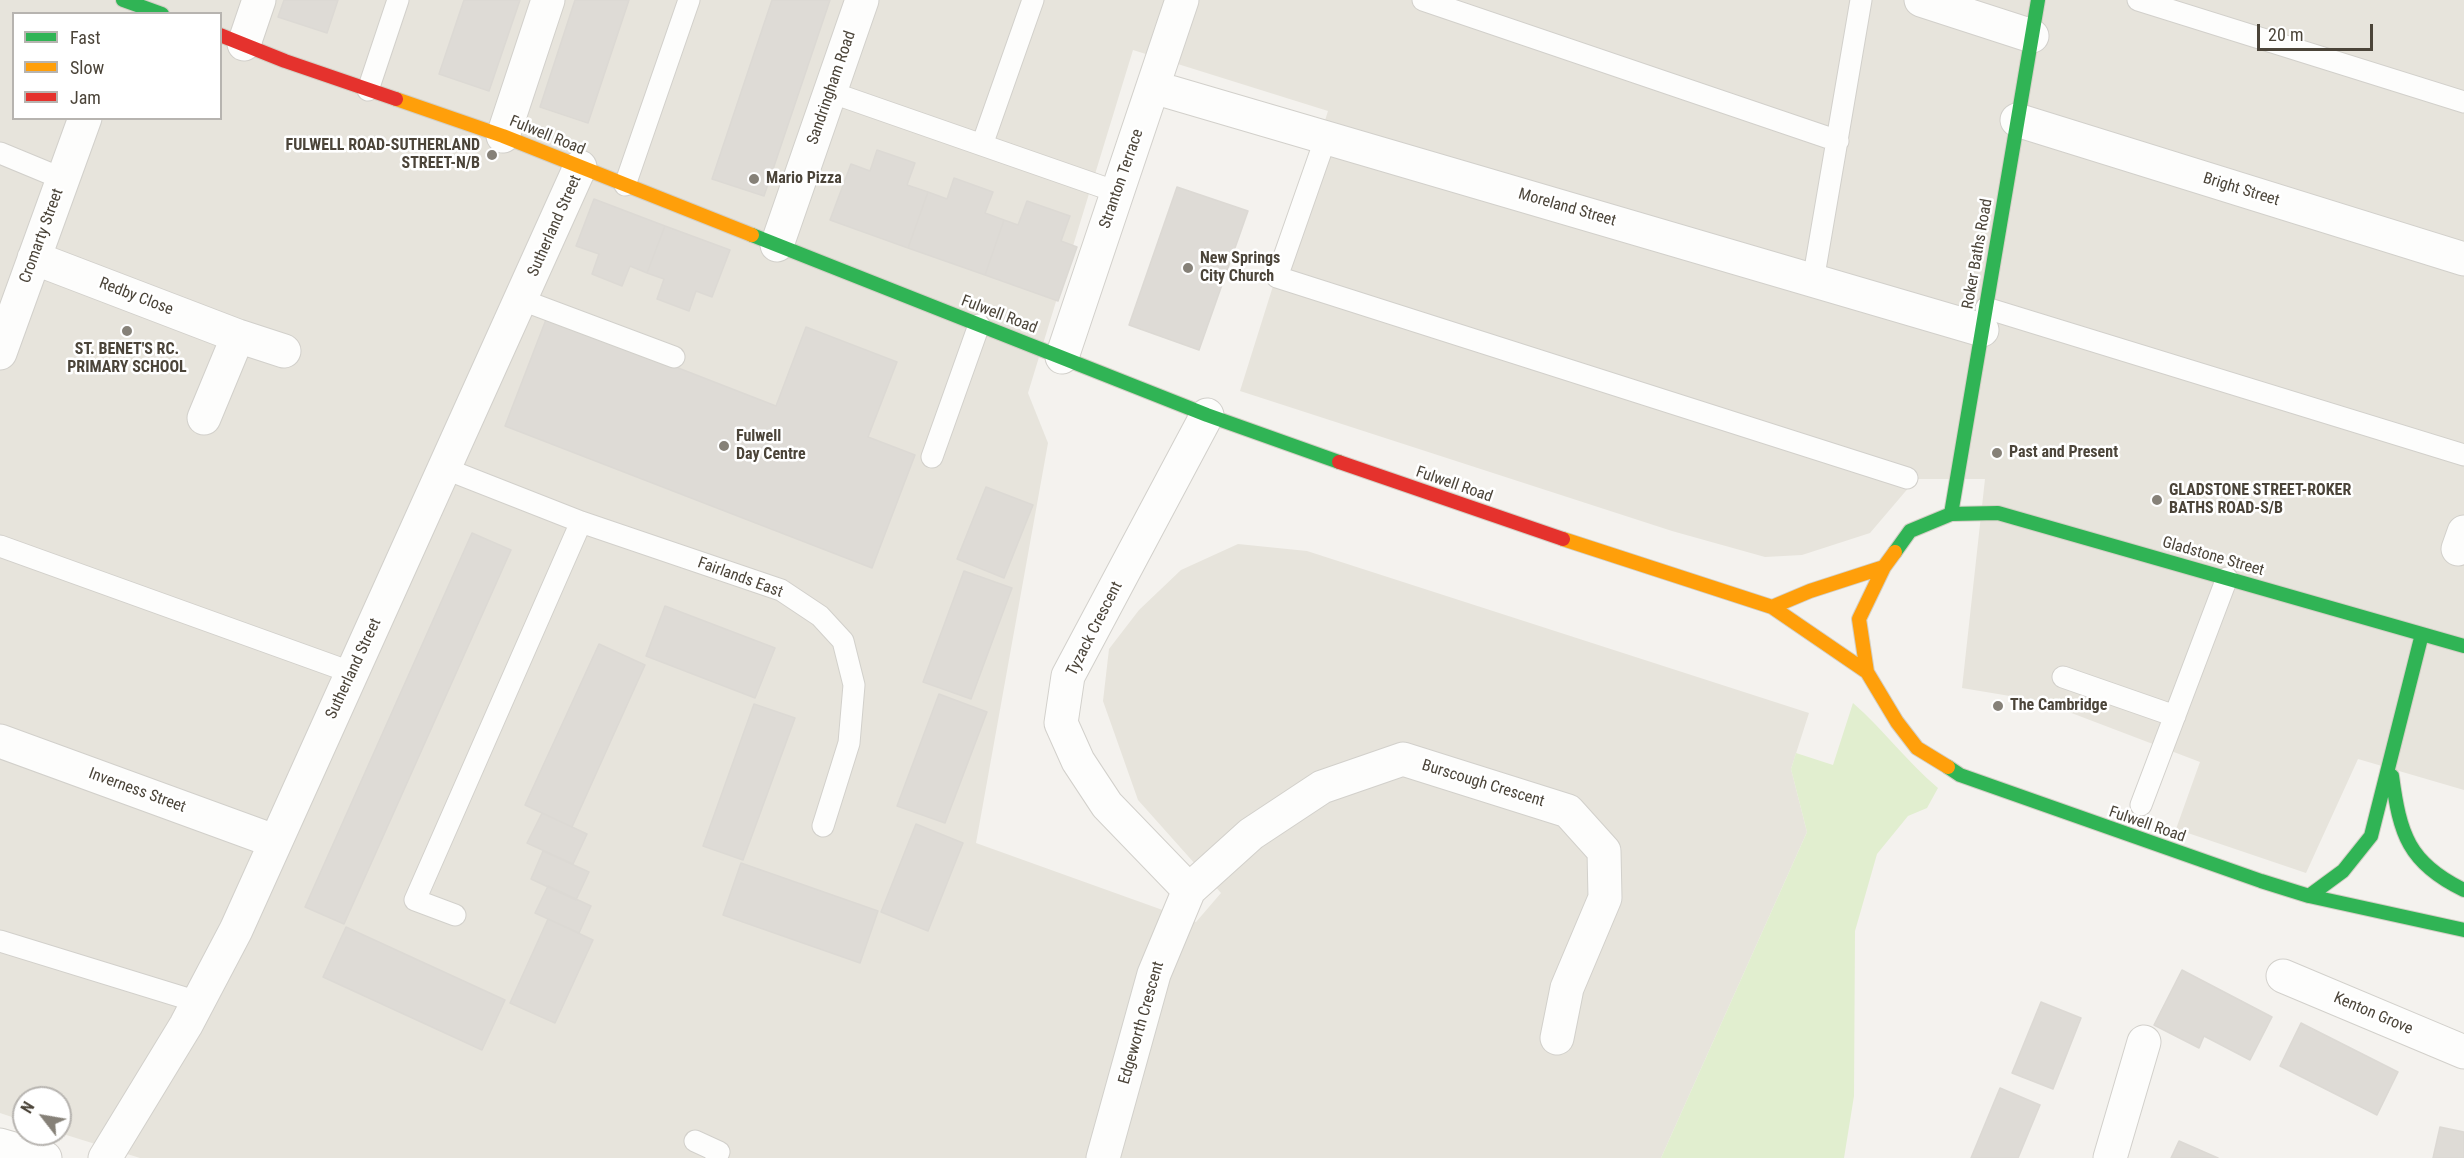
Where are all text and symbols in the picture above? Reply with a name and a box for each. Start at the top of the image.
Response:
legend [12,12,222,120]
scale bar [2260,12,2376,50]
text: 20 m [2268,24,2303,45]
text: Fast [70,27,101,48]
street label: Sandringham Road [804,29,860,147]
text: Slow [70,57,104,78]
text: Jam [70,87,101,108]
street label: Fulwell Road [506,112,588,160]
street label: Stranton Terrace [1096,127,1148,231]
place label: FULWELL ROAD-SUTHERLAND STREET-N/B [286,136,480,174]
marker: FULWELL ROAD-SUTHERLAND STREET-N/B [485,148,499,162]
place label: Mario Pizza [766,169,842,189]
street label: Bright Street [2201,169,2281,211]
street label: Sutherland Street [524,172,586,280]
marker: Mario Pizza [747,172,761,186]
street label: Moreland Street [1516,185,1618,231]
street label: Cromarty Street [16,186,68,286]
street label: Roker Baths Road [1959,197,1997,311]
place label: New Springs City Church [1200,249,1280,287]
marker: New Springs City Church [1181,261,1195,275]
street label: Redby Close [96,274,176,320]
street label: Fulwell Road [958,292,1040,338]
marker: ST. BENET'S RC. PRIMARY SCHOOL [120,324,134,338]
place label: ST. BENET'S RC. PRIMARY SCHOOL [67,340,187,378]
place label: Fulwell Day Centre [736,427,806,465]
marker: Fulwell Day Centre [717,439,731,453]
place label: Past and Present [2009,443,2118,463]
marker: Past and Present [1990,446,2004,460]
street label: Fulwell Road [1413,463,1495,507]
place label: GLADSTONE STREET-ROKER BATHS ROAD-S/B [2169,481,2351,519]
marker: GLADSTONE STREET-ROKER BATHS ROAD-S/B [2150,493,2164,507]
street label: Gladstone Street [2160,533,2266,581]
street label: Fairlands East [695,554,785,602]
street label: Tyzack Crescent [1063,579,1127,679]
street label: Sutherland Street [322,616,386,722]
place label: The Cambridge [2010,696,2107,716]
marker: The Cambridge [1991,699,2005,713]
street label: Burscough Crescent [1419,756,1547,812]
street label: Inverness Street [86,765,188,817]
street label: Fulwell Road [2106,803,2188,847]
street label: Edgeworth Crescent [1115,959,1169,1087]
street label: Kenton Grove [2331,989,2415,1039]
north arrow [12,1086,72,1146]
text: N [17,1098,39,1117]

